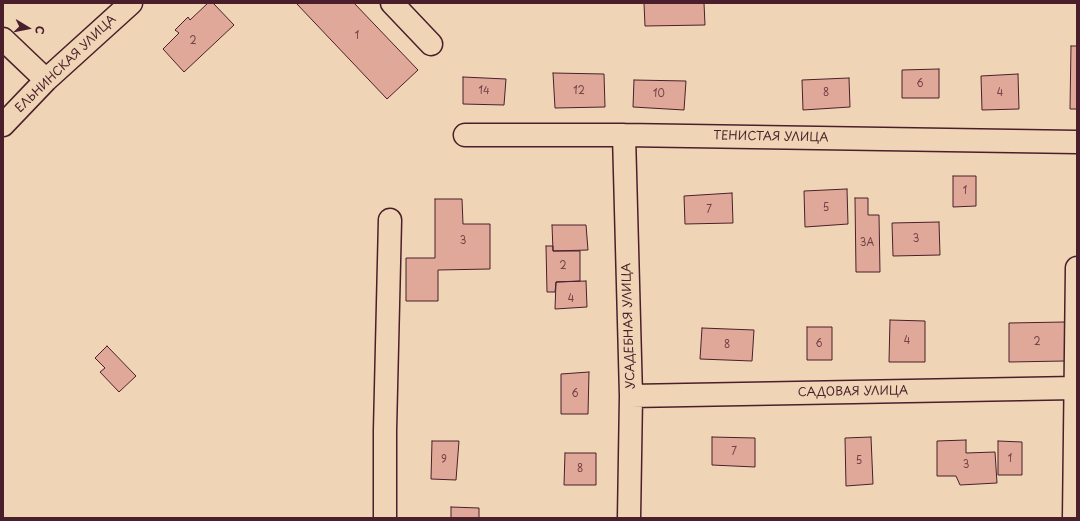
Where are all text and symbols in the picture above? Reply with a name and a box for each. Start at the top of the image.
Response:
north arrow [8,8,48,48]
street label: ЕЛЬНИНСКАЯ УЛИЦА [13,12,119,116]
house number: 1 [355,30,359,42]
house number: 2 [189,35,197,47]
house number: 6 [916,78,924,90]
house number: 14 [478,85,490,97]
house number: 12 [573,85,585,97]
house number: 8 [823,87,829,99]
house number: 4 [997,87,1003,99]
house number: 10 [653,88,665,100]
street label: ТЕНИСТАЯ УЛИЦА [713,129,829,145]
house number: 1 [963,185,967,197]
house number: 5 [823,202,829,214]
house number: 7 [706,204,712,216]
house number: 3 [913,233,919,245]
house number: 3 [460,235,466,247]
house number: 3А [860,237,874,249]
house number: 2 [559,260,567,272]
street label: УСАДЕБНАЯ УЛИЦА [620,263,638,389]
house number: 4 [568,293,574,305]
house number: 4 [904,335,910,347]
house number: 2 [1033,336,1041,348]
house number: 6 [815,338,823,350]
house number: 8 [724,339,730,351]
street label: САДОВАЯ УЛИЦА [798,384,908,400]
house number: 6 [571,388,579,400]
house number: 7 [731,446,737,458]
house number: 1 [1008,453,1012,465]
house number: 9 [441,454,447,466]
house number: 5 [856,455,862,467]
house number: 3 [963,459,969,471]
house number: 8 [577,463,583,475]

